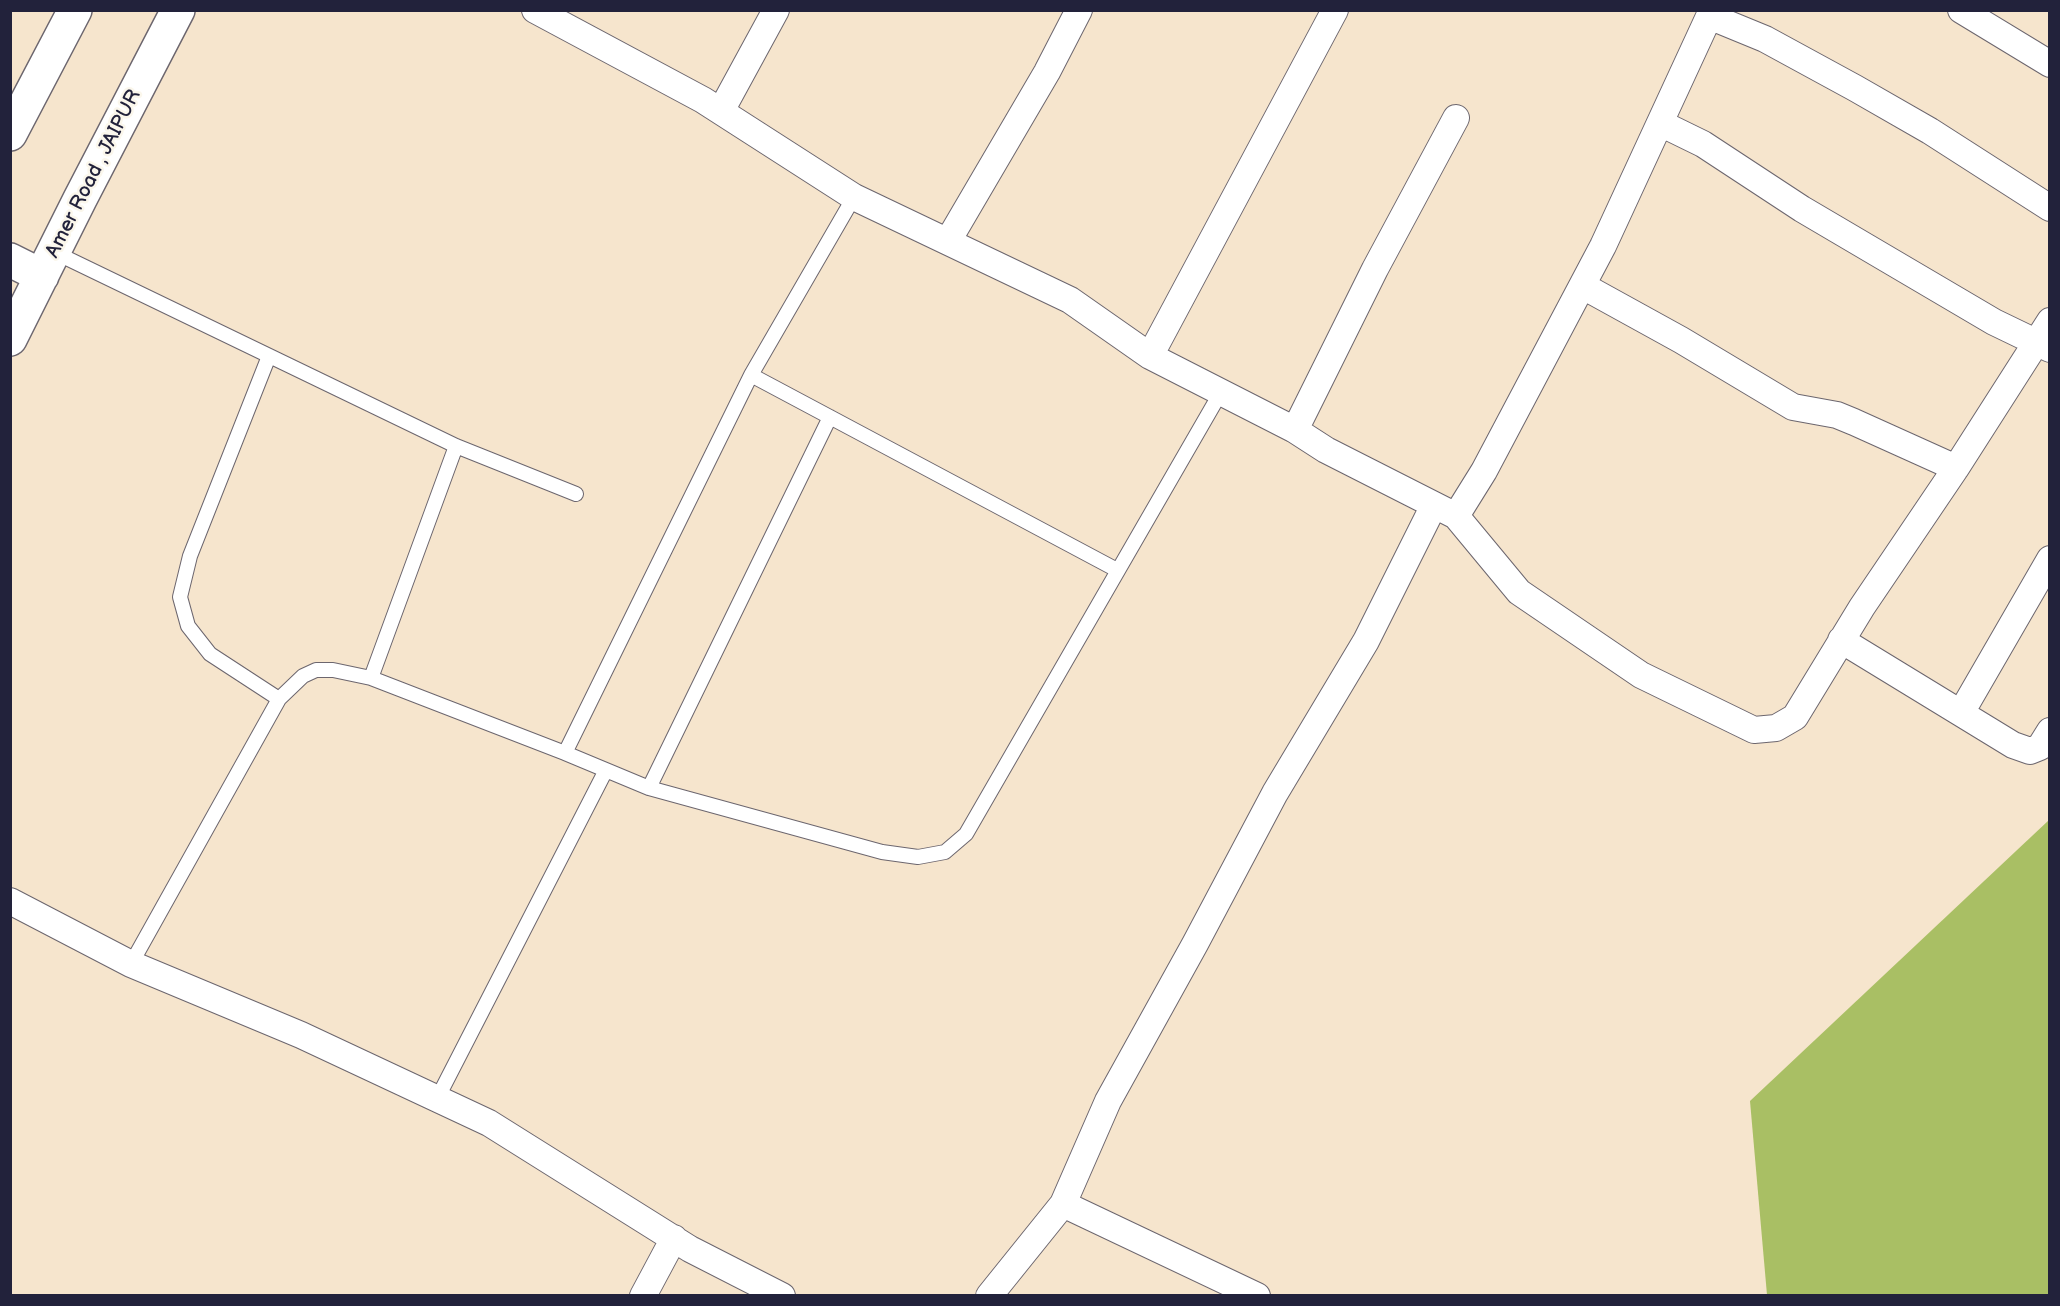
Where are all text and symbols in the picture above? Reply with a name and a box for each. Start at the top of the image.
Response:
street label: Amer Road , JAIPUR [41,86,147,262]

